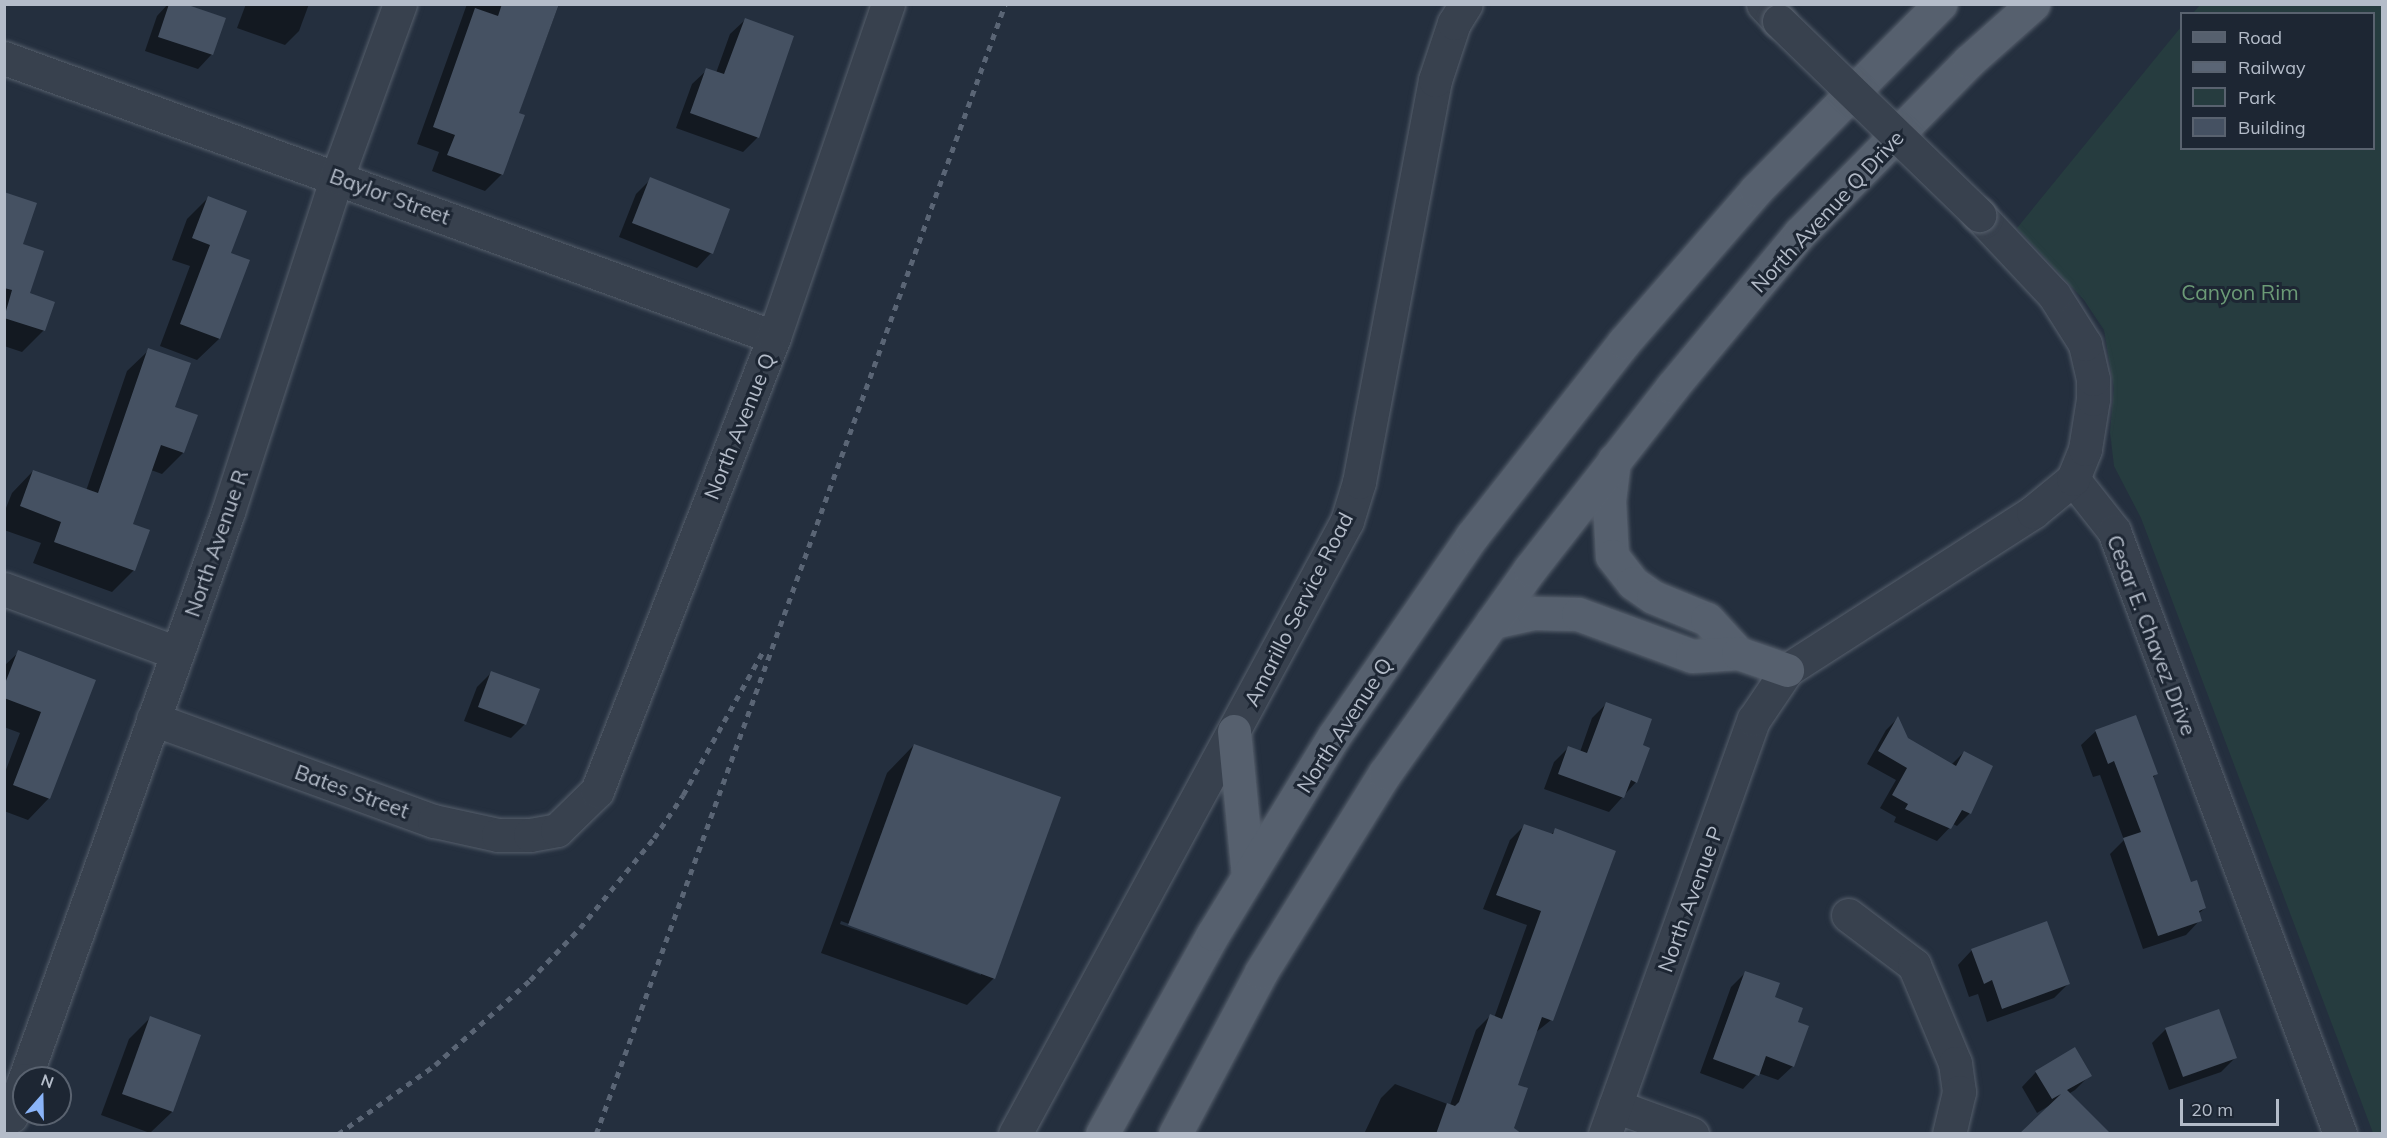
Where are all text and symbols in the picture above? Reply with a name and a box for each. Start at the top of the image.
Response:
legend [2180,12,2375,150]
text: Road [2238,26,2282,49]
text: Railway [2238,56,2306,79]
text: Park [2238,86,2276,109]
text: Building [2238,116,2306,139]
street label: North Avenue Q Drive [1745,125,1909,297]
street label: Baylor Street [326,163,454,229]
park label: Canyon Rim [2181,279,2299,305]
street label: North Avenue Q [698,349,780,503]
street label: North Avenue R [179,466,253,620]
street label: Amarillo Service Road [1238,508,1358,710]
street label: Cesar E. Chavez Drive [2102,531,2202,739]
street label: North Avenue Q [1291,653,1397,797]
street label: Bates Street [292,759,412,823]
street label: North Avenue P [1652,823,1728,975]
north arrow [12,1066,72,1126]
text: N [38,1069,57,1092]
scale bar [2183,1087,2282,1125]
text: 20 m [2191,1098,2233,1121]

